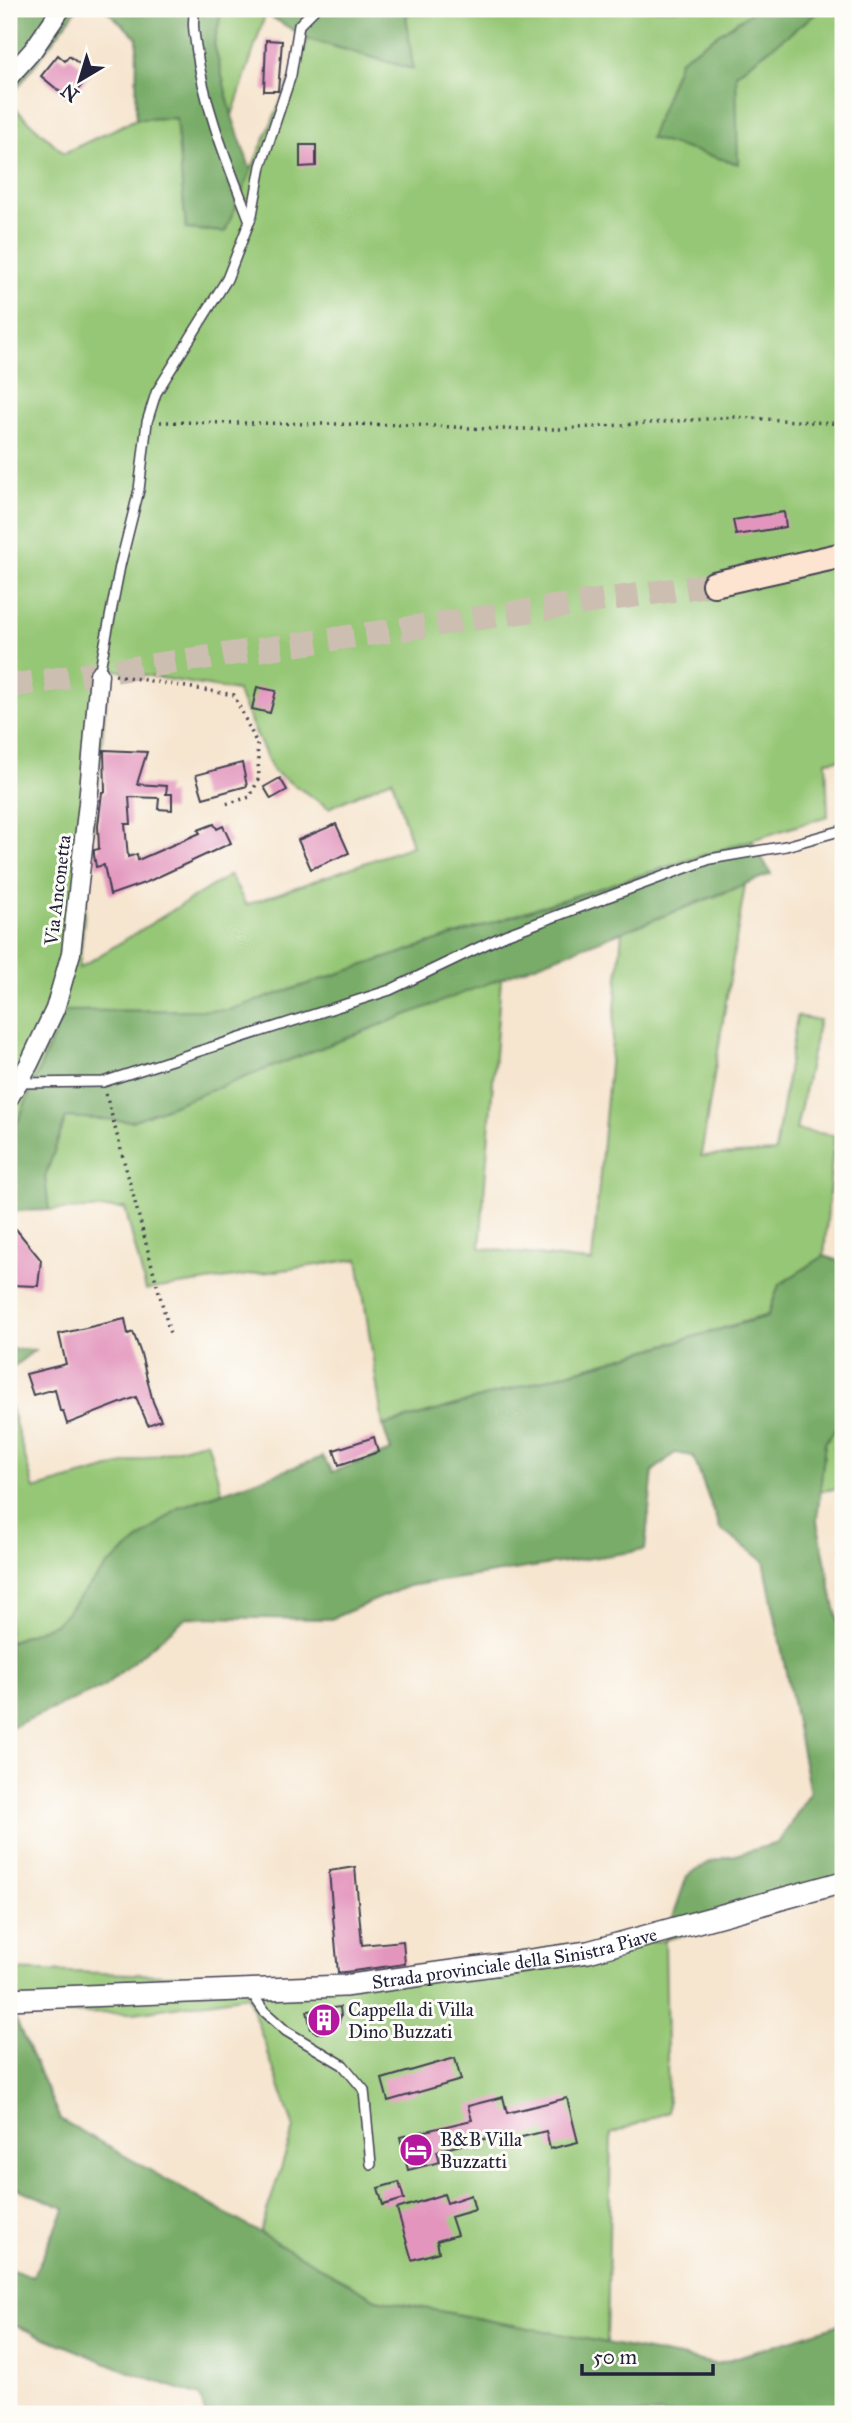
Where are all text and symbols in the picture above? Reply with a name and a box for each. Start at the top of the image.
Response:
north arrow [46,46,116,116]
text: N [56,79,83,107]
street label: Via Anconetta [39,833,76,948]
street label: Strada provinciale della Sinistra Piave [371,1923,660,1994]
place label: Cappella di Villa Dino Buzzati [348,1998,475,2043]
building icon: Cappella di Villa Dino Buzzati [305,2001,343,2039]
place label: B&B Villa Buzzatti [440,2128,523,2173]
hotel icon: B&B Villa Buzzatti [397,2131,435,2169]
scale bar [582,2332,714,2376]
text: 50 m [593,2344,638,2370]

